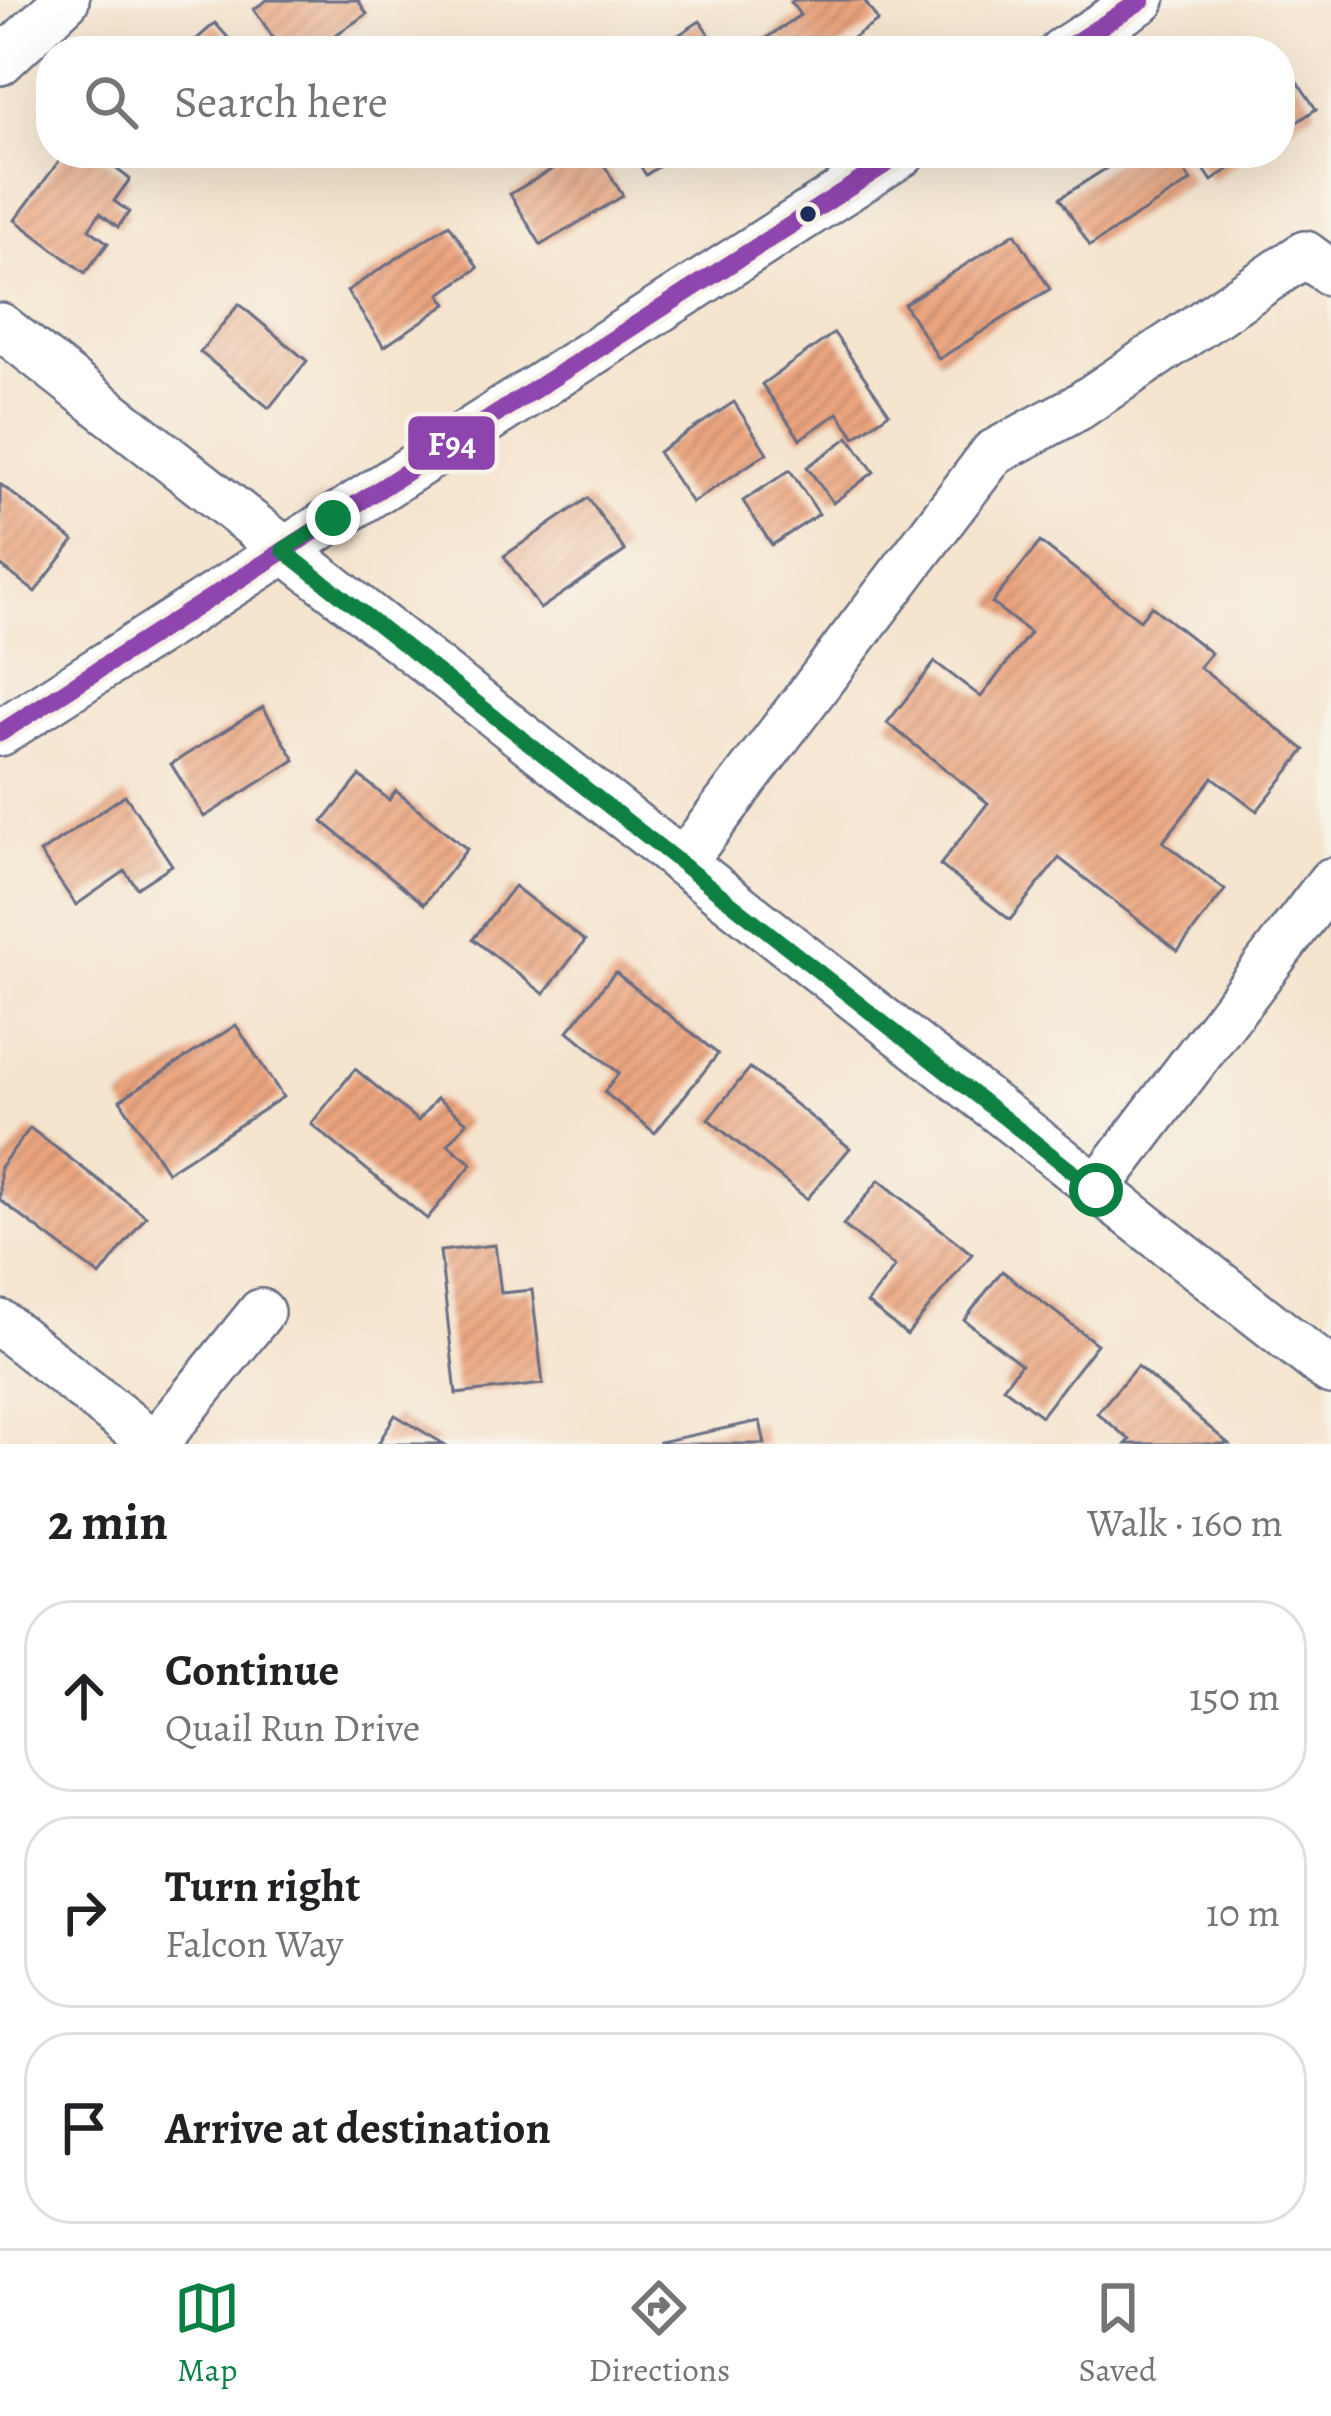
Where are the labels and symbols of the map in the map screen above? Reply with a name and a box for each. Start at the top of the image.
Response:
unlabelled marker [797,203,819,225]
line badge: F94 [406,414,497,472]
text: F94 [428,421,476,466]
route end [306,491,360,545]
route start [1069,1163,1123,1217]

